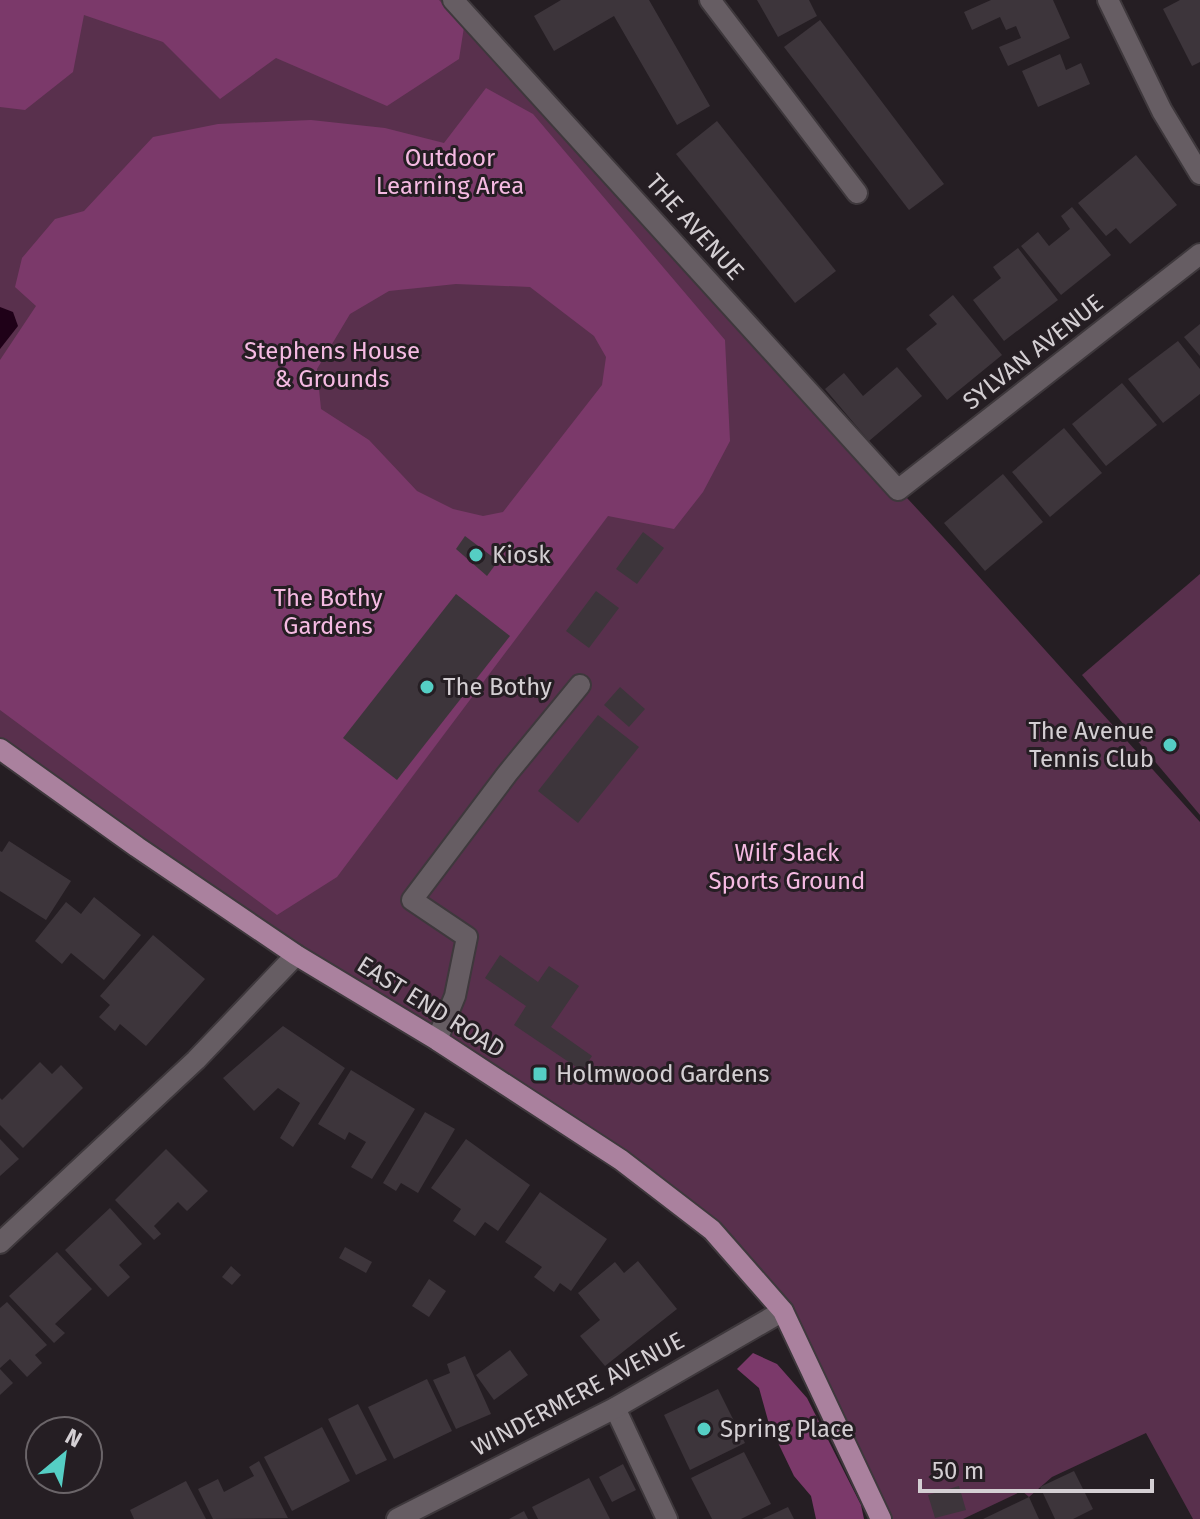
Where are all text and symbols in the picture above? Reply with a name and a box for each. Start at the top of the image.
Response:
park label: Outdoor Learning Area [376,144,524,200]
street label: THE AVENUE [640,168,750,286]
street label: SYLVAN AVENUE [957,289,1109,415]
park label: Stephens House & Grounds [244,337,420,393]
place label: Kiosk [492,541,551,569]
marker: Kiosk [467,546,485,564]
park label: The Bothy Gardens [274,584,383,640]
place label: The Bothy [443,673,552,701]
marker: The Bothy [418,678,436,696]
place label: The Avenue Tennis Club [1028,717,1154,773]
marker: The Avenue Tennis Club [1161,736,1179,754]
park label: Wilf Slack Sports Ground [709,839,865,895]
street label: EAST END ROAD [352,950,510,1064]
place label: Holmwood Gardens [556,1060,769,1088]
marker: Holmwood Gardens [531,1065,549,1083]
street label: WINDERMERE AVENUE [467,1326,689,1462]
north arrow [24,1415,104,1495]
place label: Spring Place [720,1415,854,1443]
marker: Spring Place [695,1420,713,1438]
text: N [61,1423,86,1453]
scale bar [920,1443,1152,1493]
text: 50 m [932,1457,984,1485]

